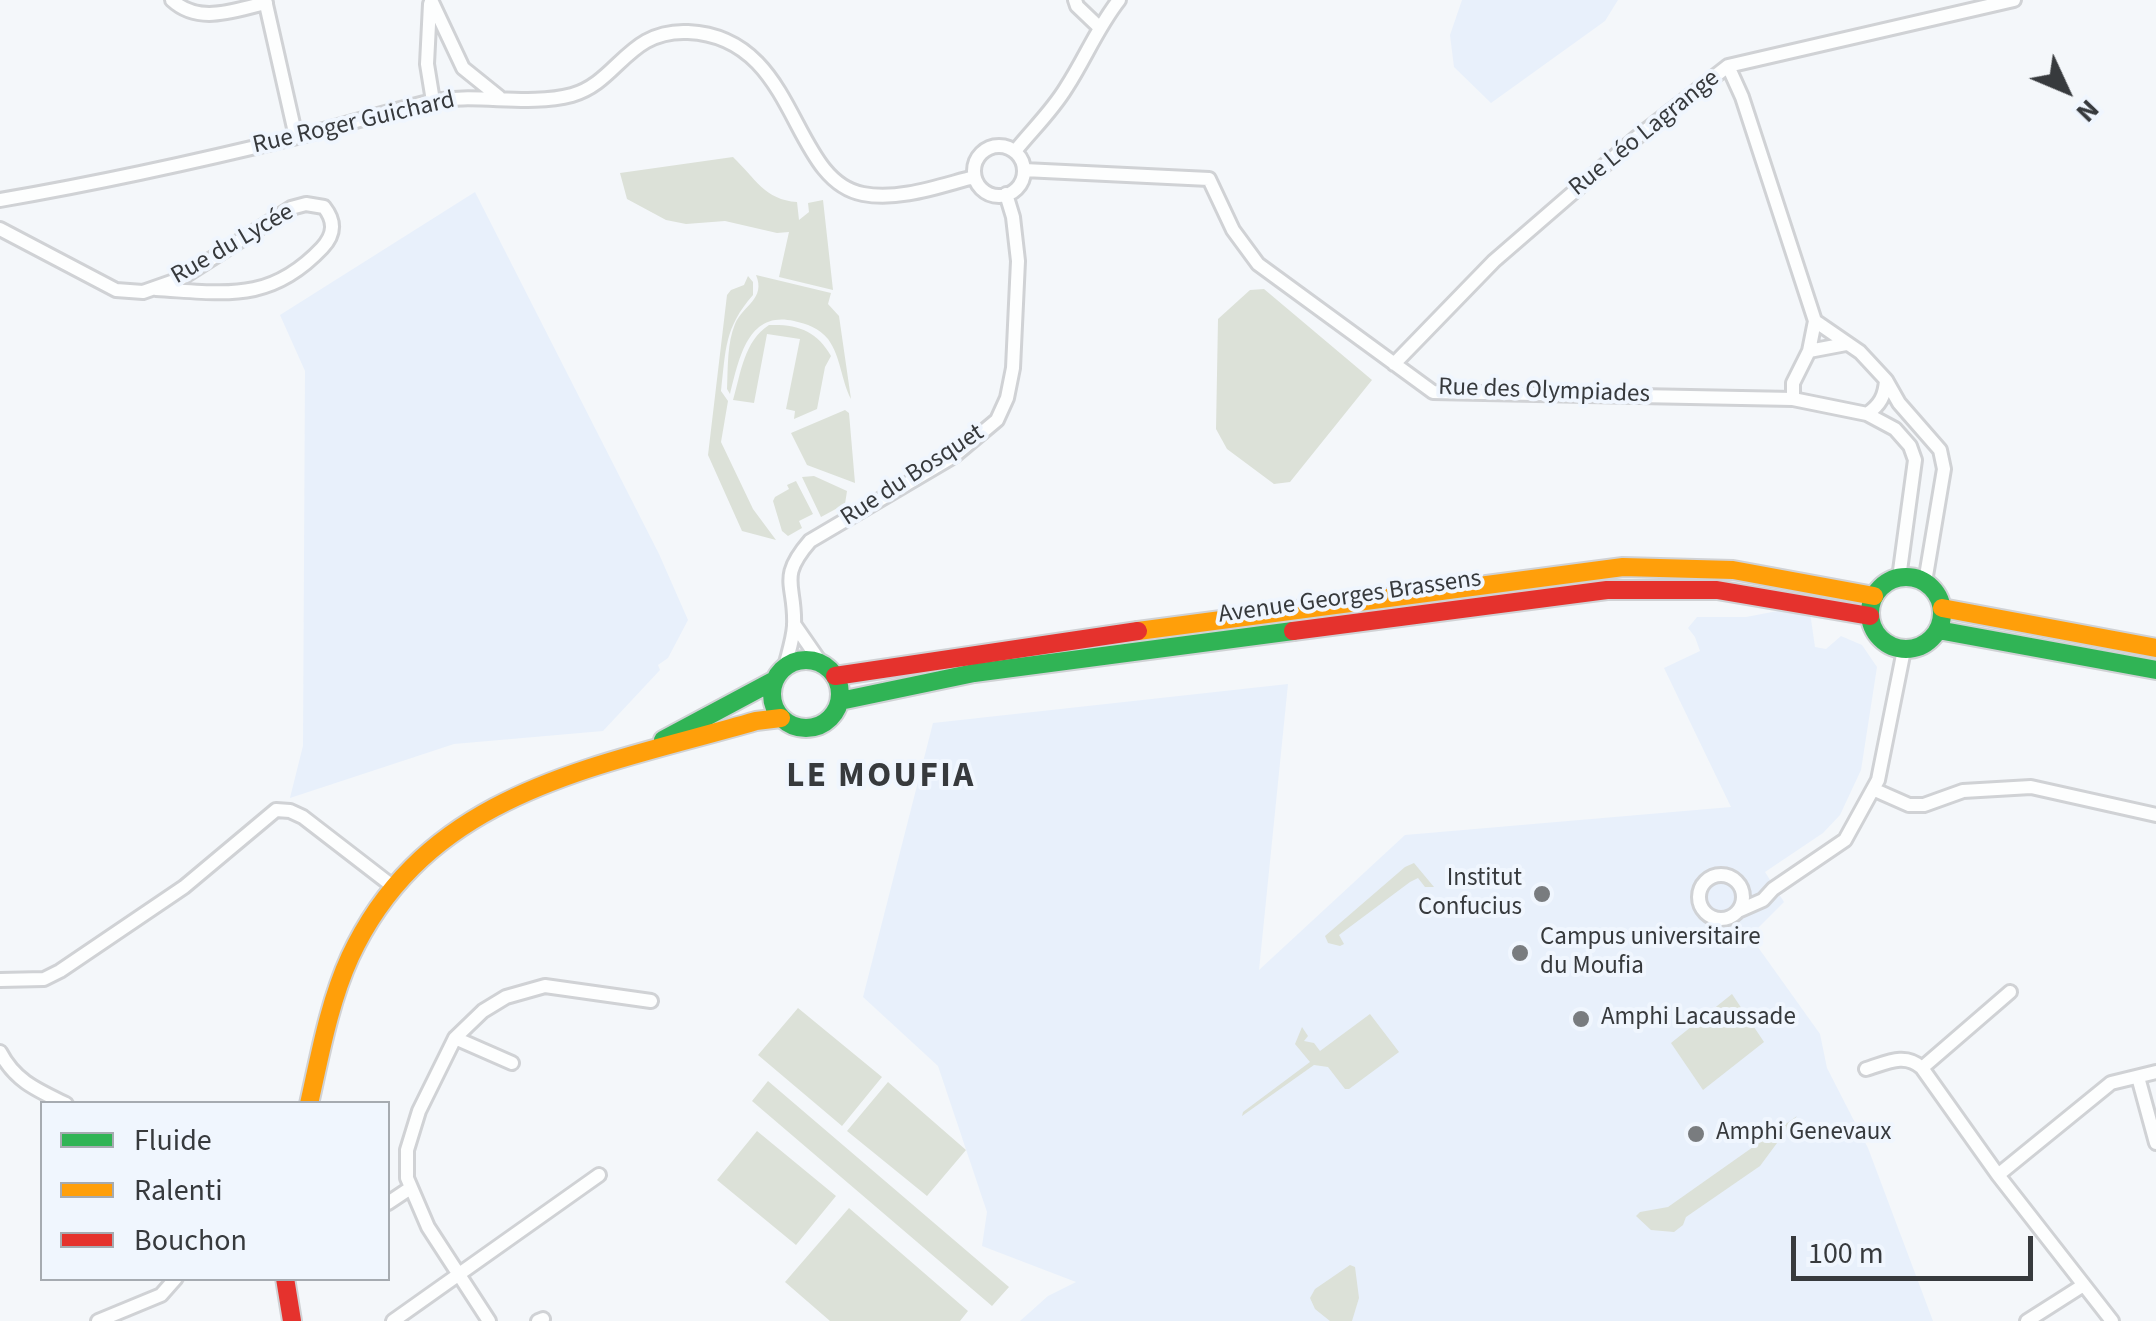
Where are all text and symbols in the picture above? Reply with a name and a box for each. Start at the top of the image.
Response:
north arrow [2016,40,2116,140]
street label: Rue Léo Lagrange [1564,64,1726,204]
street label: Rue Roger Guichard [250,86,458,162]
text: N [2067,90,2108,131]
street label: Rue du Lycée [167,198,299,292]
street label: Rue des Olympiades [1438,373,1650,411]
street label: Rue du Bosquet [836,419,990,533]
street label: Avenue Georges Brassens [1217,565,1483,631]
district label: LE MOUFIA [786,757,976,799]
place label: Institut Confucius [1418,865,1522,924]
marker: Institut Confucius [1531,883,1553,905]
place label: Campus universitaire du Moufia [1540,924,1761,983]
marker: Campus universitaire du Moufia [1509,942,1531,964]
place label: Amphi Lacaussade [1601,1004,1796,1034]
marker: Amphi Lacaussade [1570,1008,1592,1030]
legend [40,1101,390,1281]
text: Fluide [134,1119,212,1162]
place label: Amphi Genevaux [1716,1119,1891,1149]
marker: Amphi Genevaux [1685,1123,1707,1145]
text: Ralenti [134,1169,223,1212]
scale bar [1796,1216,2038,1278]
text: Bouchon [134,1219,247,1262]
text: 100 m [1808,1232,1884,1275]

